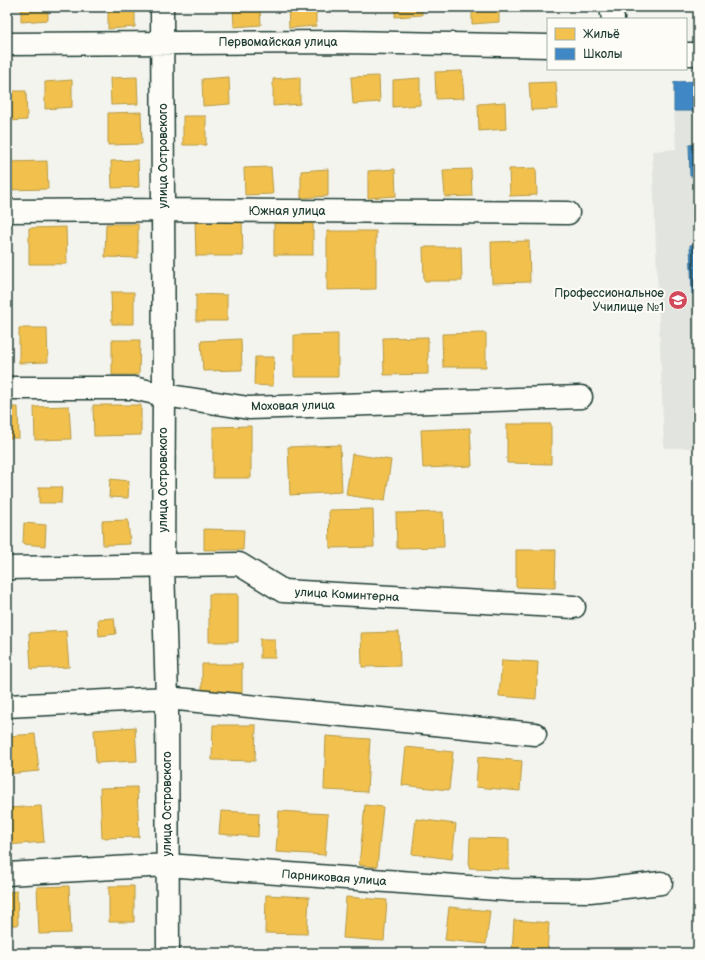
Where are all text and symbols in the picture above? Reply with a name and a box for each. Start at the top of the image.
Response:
legend [547,18,687,70]
text: Жильё [583,27,620,42]
street label: Первомайская улица [218,35,338,50]
text: Школы [583,47,622,62]
street label: улица Островского [156,104,171,208]
street label: Южная улица [248,204,326,219]
place label: Профессиональное Училище №1 [554,286,664,315]
school or university icon: Профессиональное Училище №1 [667,289,689,311]
street label: Моховая улица [251,398,335,414]
street label: улица Островского [156,428,171,532]
street label: улица Коминтерна [294,585,400,605]
street label: улица Островского [160,752,175,856]
street label: Парниковая улица [281,867,387,889]

